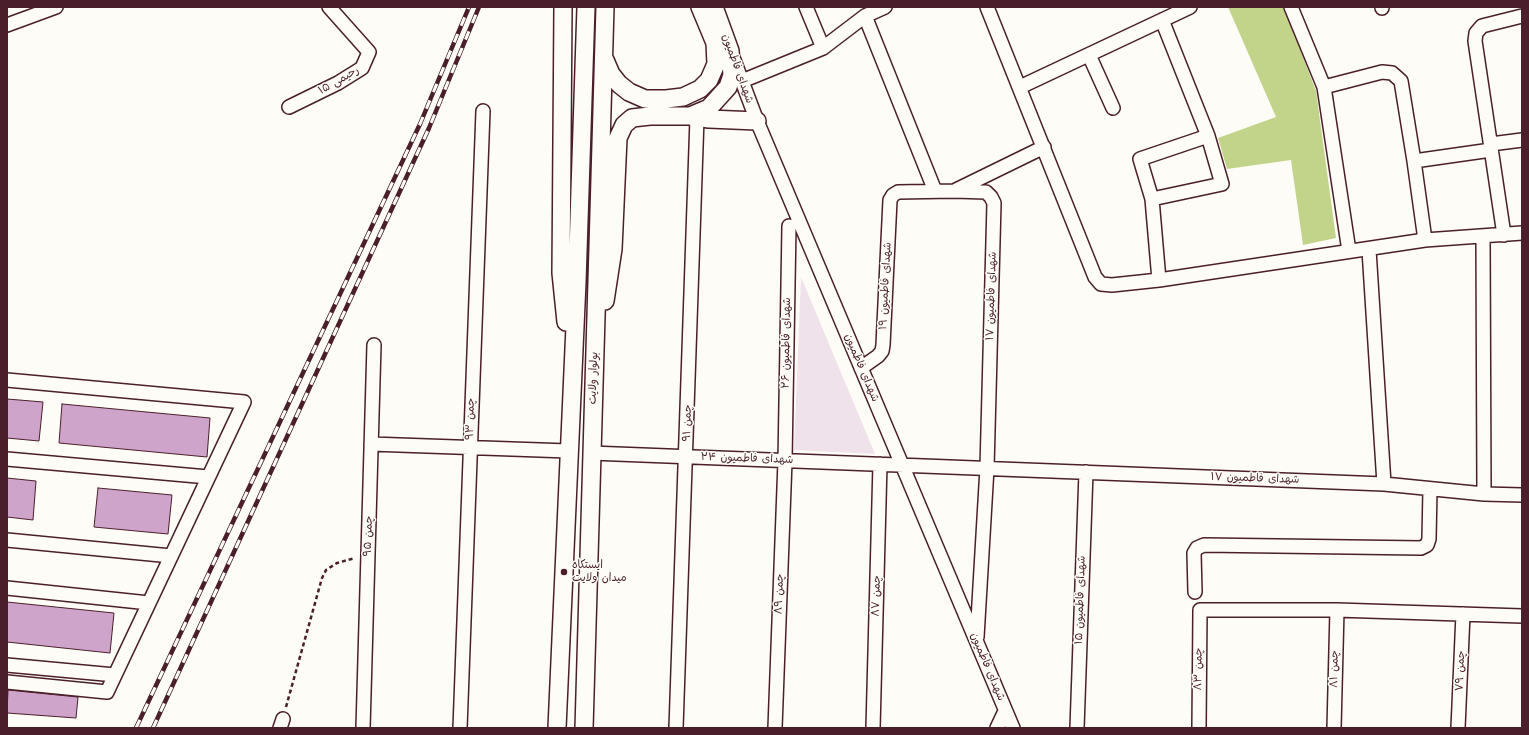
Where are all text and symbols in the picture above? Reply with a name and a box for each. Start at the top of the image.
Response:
street label: شهدای فاطمیون [718,33,756,105]
street label: رحیمی ۱۵ [316,64,362,98]
street label: شهدای فاطمیون ۱۹ [877,242,895,330]
street label: شهدای فاطمیون ۱۷ [984,251,1000,341]
street label: شهدای فاطمیون ۲۶ [780,297,794,389]
street label: شهدای فاطمیون [841,332,881,404]
street label: بولوار ولایت [586,351,602,405]
street label: چمن ۹۳ [464,398,478,440]
street label: چمن ۹۱ [681,404,695,442]
street label: شهدای فاطمیون ۲۴ [700,451,794,467]
street label: شهدای فاطمیون ۱۷ [1210,471,1300,487]
street label: چمن ۹۵ [362,515,376,557]
street label: شهدای فاطمیون ۱۵ [1073,555,1089,645]
place label: ایستکاه میدان ولایت [572,559,627,585]
marker: ایستکاه میدان ولایت [559,567,569,577]
street label: چمن ۸۹ [773,573,787,615]
street label: چمن ۸۷ [870,575,884,617]
street label: شهدای فاطمیون [967,631,1007,703]
street label: چمن ۸۳ [1192,647,1206,691]
street label: چمن ۸۱ [1328,650,1342,688]
street label: چمن ۷۹ [1453,650,1469,692]

